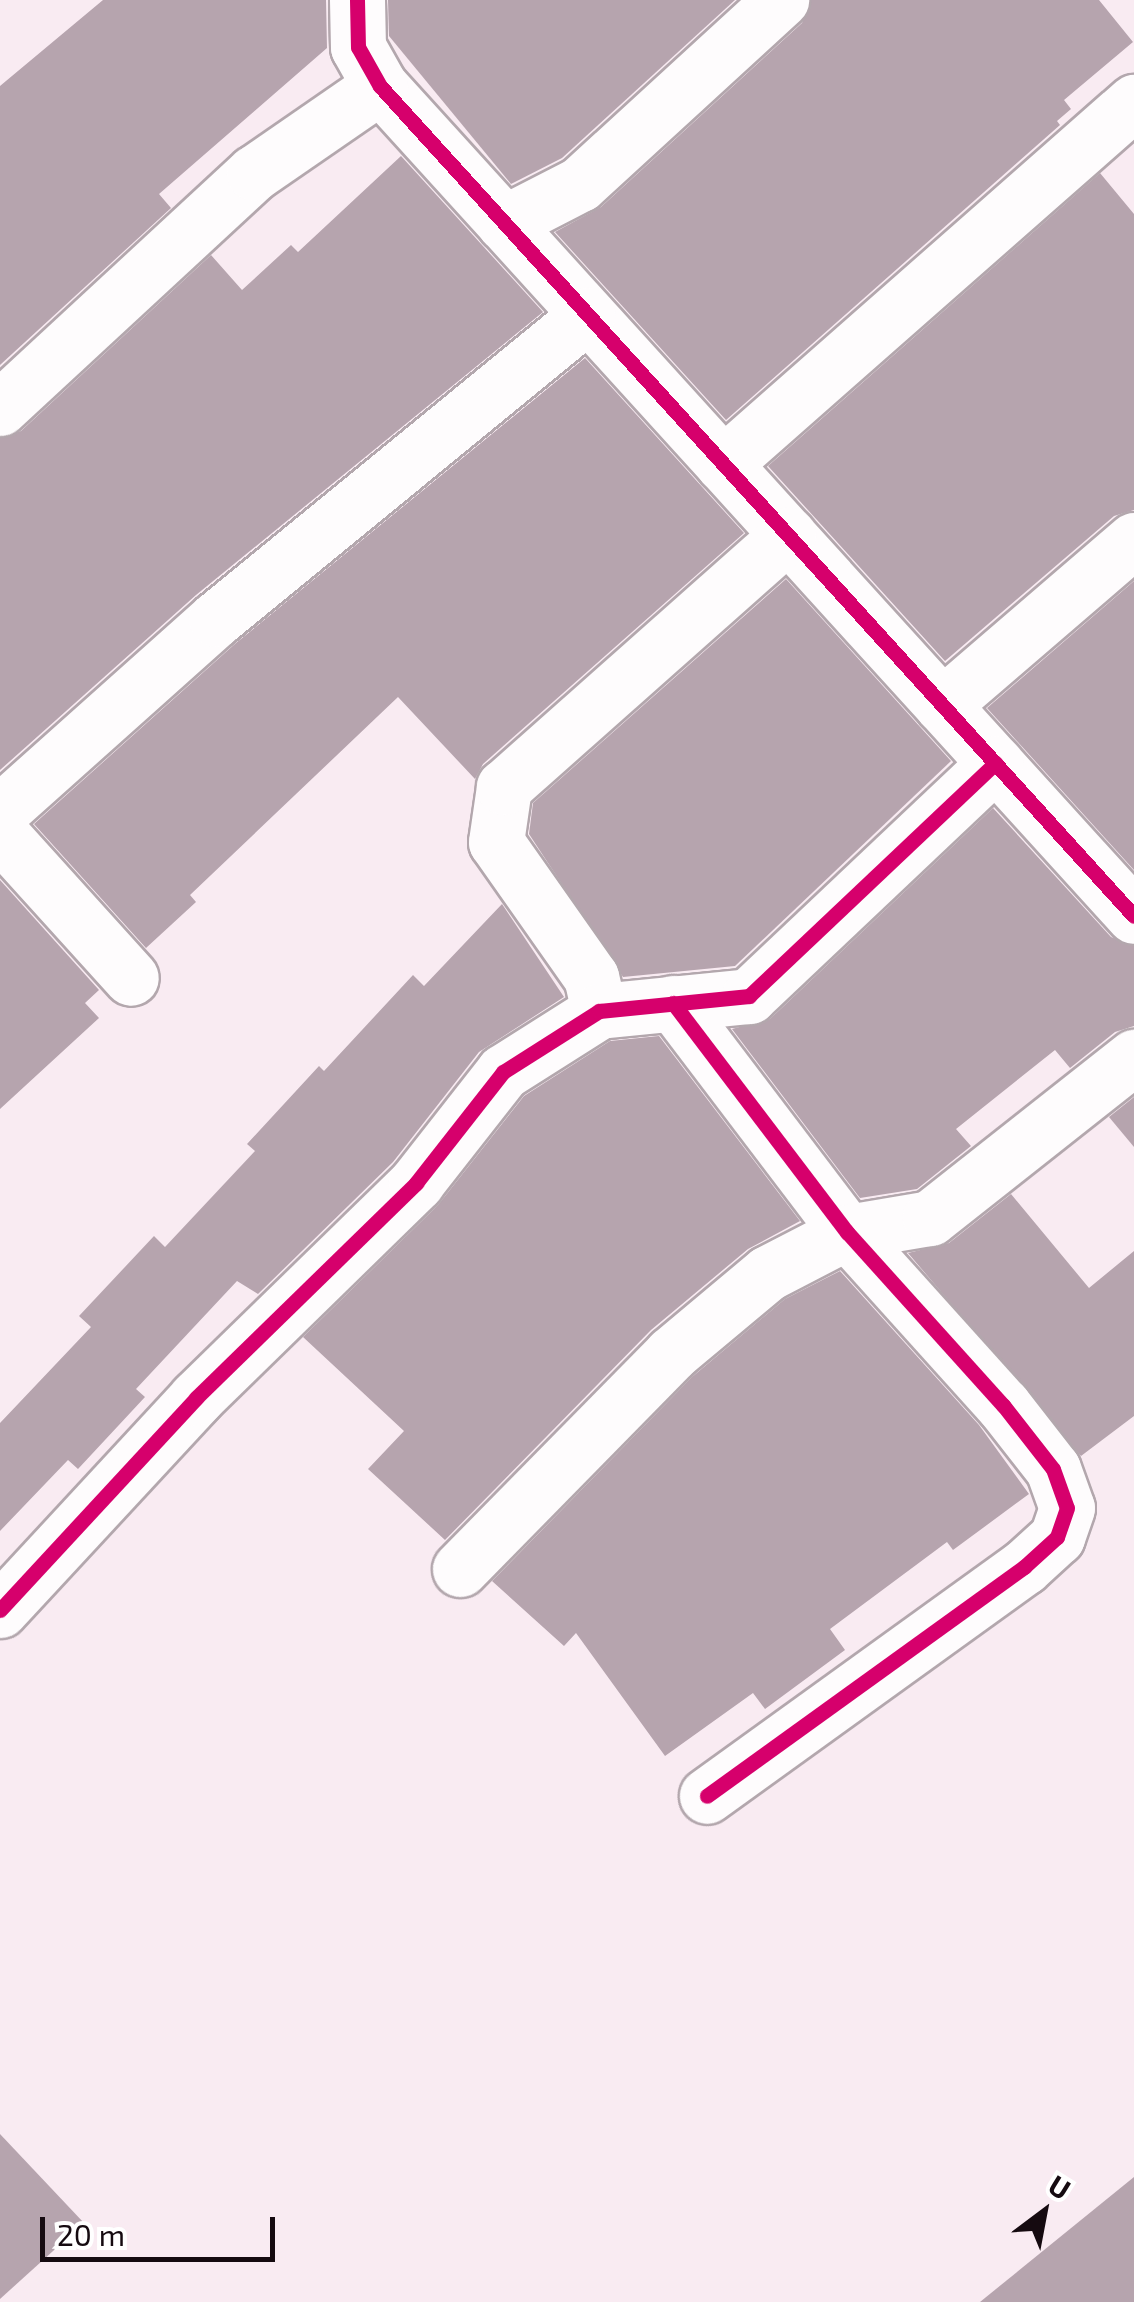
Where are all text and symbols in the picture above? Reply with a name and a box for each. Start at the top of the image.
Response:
north arrow [994,2162,1094,2262]
text: U [1043,2167,1077,2206]
scale bar [45,2197,280,2259]
text: 20 m [57,2216,125,2252]

